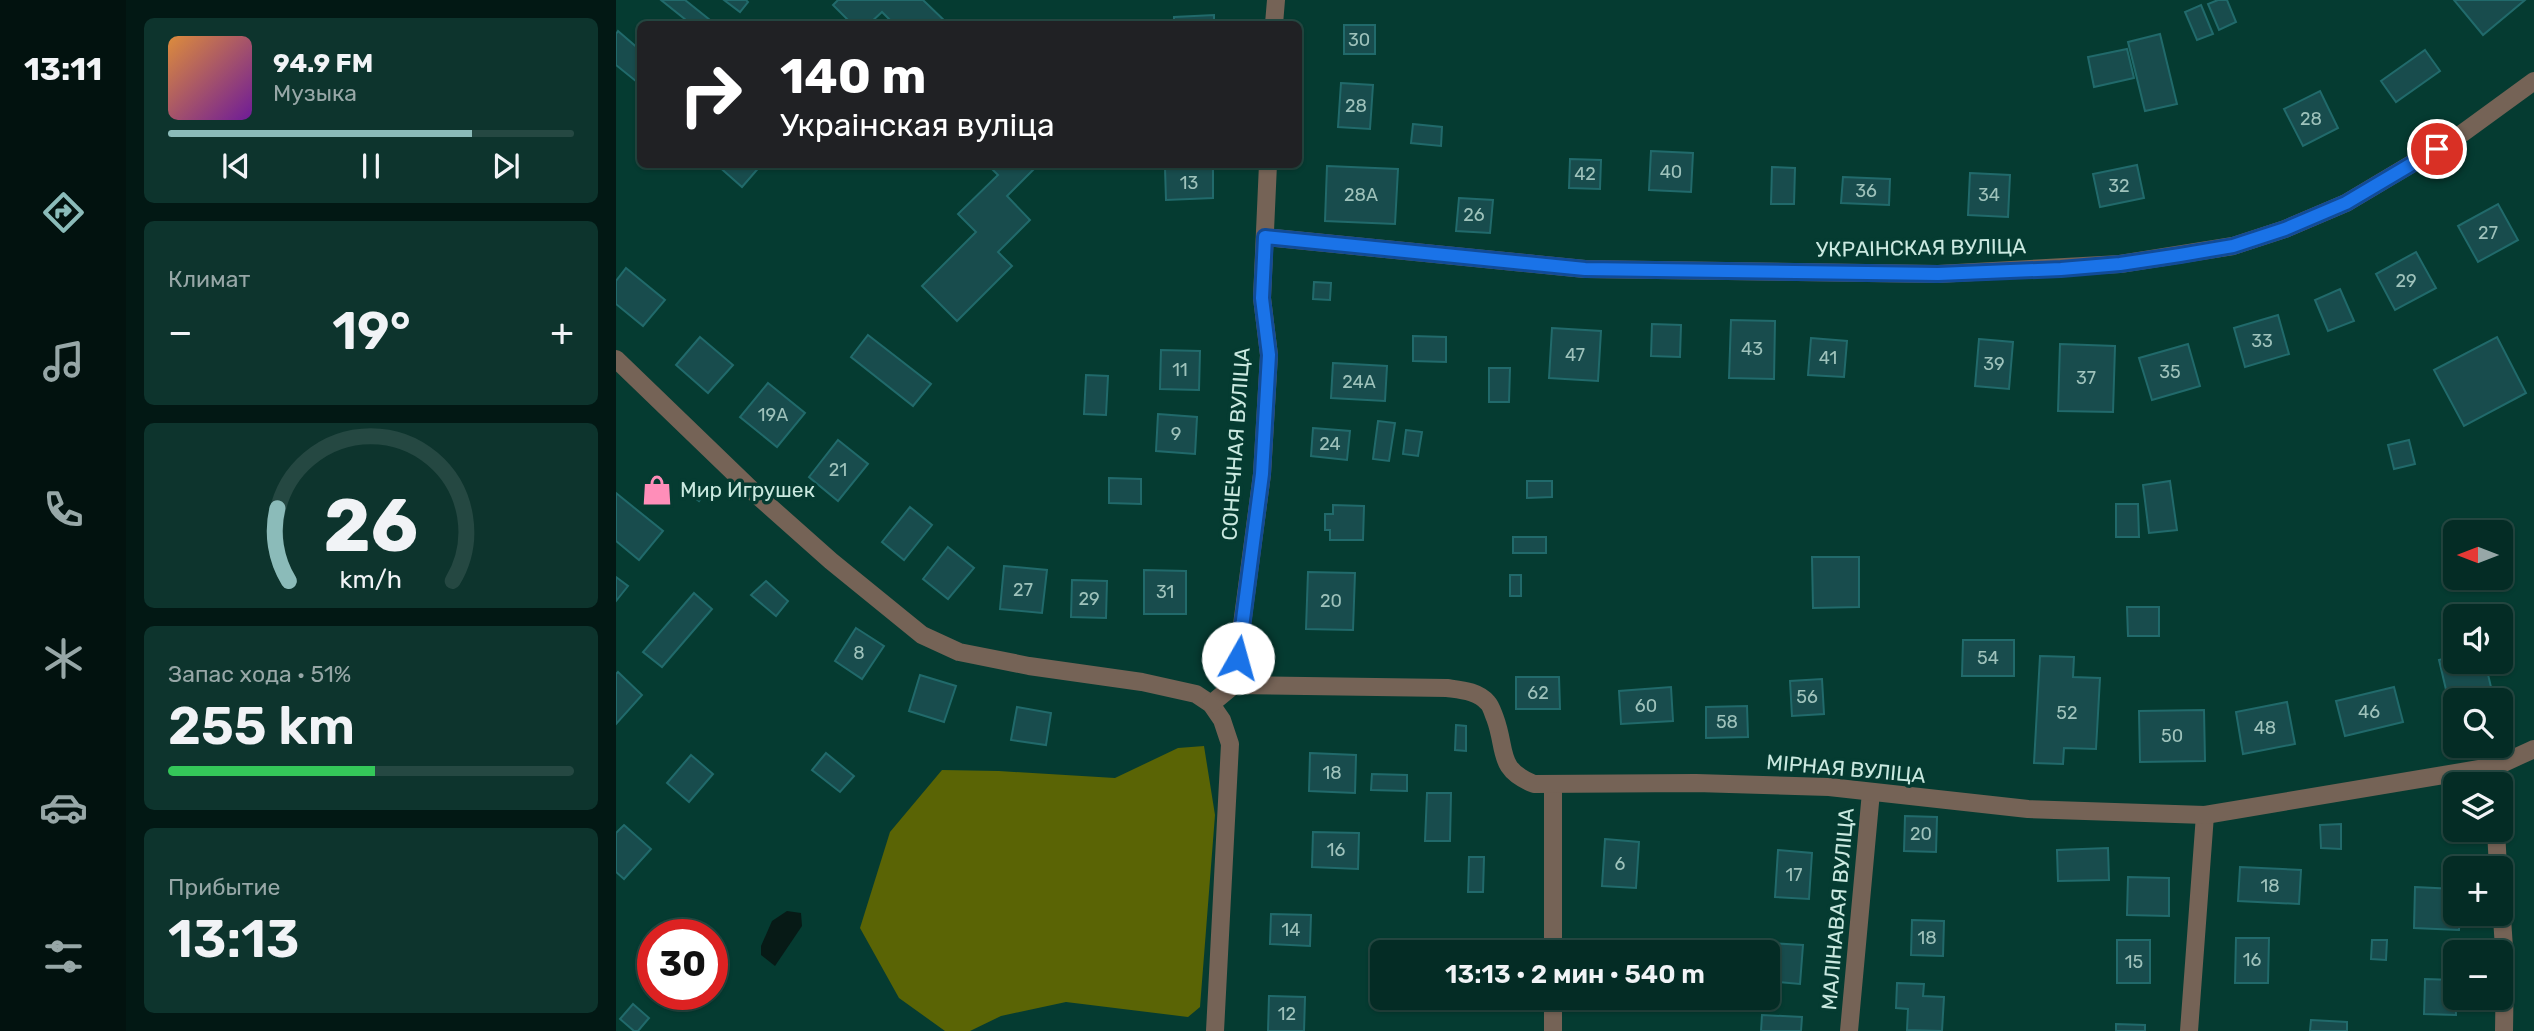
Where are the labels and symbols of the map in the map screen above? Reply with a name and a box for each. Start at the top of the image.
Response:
house number: 30 [1348,29,1370,51]
house number: 28 [1345,95,1367,117]
house number: 28 [2300,108,2322,130]
pin [2407,119,2467,179]
house number: 40 [1660,161,1682,183]
house number: 42 [1574,163,1596,185]
house number: 13 [1180,172,1198,194]
house number: 32 [2108,175,2130,197]
house number: 36 [1855,180,1877,202]
house number: 28А [1344,184,1378,206]
house number: 34 [1978,184,2000,206]
house number: 26 [1463,204,1485,226]
house number: 27 [2478,222,2498,244]
street label: УКРАІНСКАЯ ВУЛІЦА [1816,233,2026,262]
house number: 29 [2395,270,2417,292]
house number: 33 [2251,330,2273,352]
house number: 43 [1741,338,1763,360]
house number: 47 [1565,344,1585,366]
street label: СОНЕЧНАЯ ВУЛІЦА [1216,347,1255,541]
house number: 41 [1819,347,1837,369]
house number: 39 [1983,353,2005,375]
house number: 11 [1172,359,1188,381]
house number: 35 [2159,361,2181,383]
house number: 37 [2076,367,2096,389]
house number: 24А [1342,371,1376,393]
house number: 19А [758,404,788,426]
house number: 9 [1171,423,1181,445]
house number: 24 [1319,433,1341,455]
house number: 21 [829,459,847,481]
shop icon: Мир Игрушек [640,473,674,507]
place label: Мир Игрушек [680,477,815,502]
north arrow [2443,520,2513,590]
house number: 27 [1013,579,1033,601]
house number: 31 [1156,581,1174,603]
house number: 29 [1078,588,1100,610]
house number: 20 [1320,590,1342,612]
position arrow [1201,621,1275,695]
house number: 8 [853,642,865,664]
house number: 54 [1977,647,1999,669]
house number: 62 [1527,682,1549,704]
house number: 56 [1796,686,1818,708]
house number: 60 [1635,695,1657,717]
house number: 46 [2358,701,2380,723]
house number: 52 [2056,702,2078,724]
house number: 58 [1716,711,1738,733]
house number: 48 [2254,717,2276,739]
house number: 50 [2161,725,2183,747]
street label: МІРНАЯ ВУЛІЦА [1765,749,1927,788]
house number: 18 [1322,762,1342,784]
street label: МАЛІНАВАЯ ВУЛІЦА [1816,807,1859,1011]
house number: 20 [1910,823,1932,845]
house number: 16 [1327,839,1345,861]
house number: 6 [1615,853,1626,875]
house number: 17 [1786,864,1802,886]
house number: 18 [2260,875,2280,897]
speed limit sign: 30 [637,919,728,1010]
house number: 14 [1282,919,1300,941]
house number: 18 [1917,927,1937,949]
house number: 16 [2243,949,2261,971]
house number: 15 [2125,951,2143,973]
house number: 12 [1278,1003,1296,1025]

